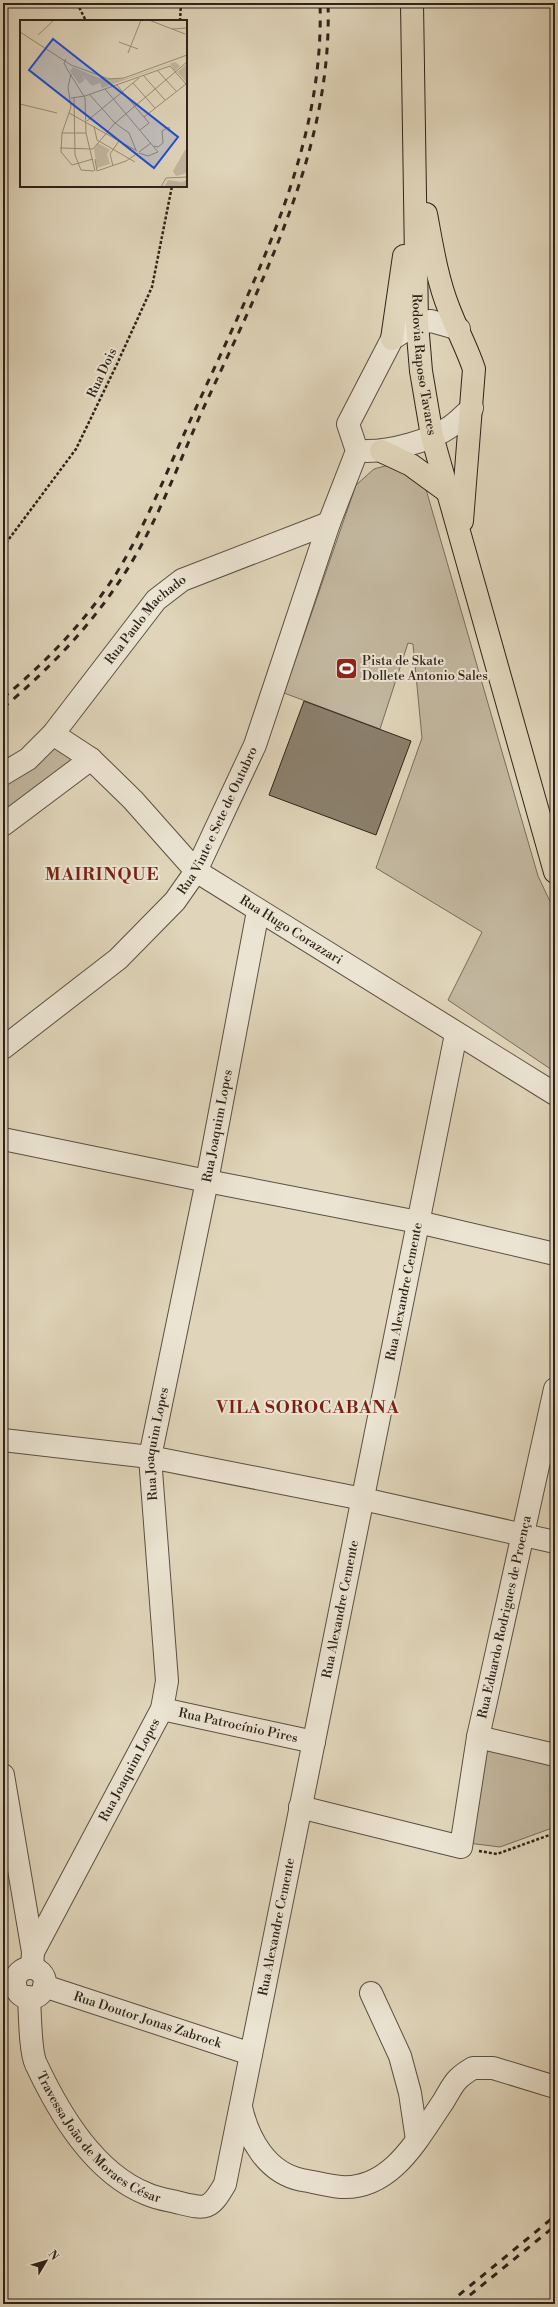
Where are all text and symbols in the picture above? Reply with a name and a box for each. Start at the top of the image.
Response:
inset map [20,20,187,187]
street label: Rodovia Raposo Tavares [409,293,440,437]
street label: Rua Dois [84,345,121,400]
street label: Rua Paulo Machado [101,572,190,668]
place label: Pista de Skate Dollete Antonio Sales [362,653,488,684]
sports icon: Pista de Skate Dollete Antonio Sales [333,655,359,681]
street label: Rua Vinte e Sete de Outubro [174,744,261,898]
district label: MAIRINQUE [45,864,159,886]
street label: Rua Hugo Corazzari [237,892,345,968]
street label: Rua Joaquim Lopes [199,1068,236,1184]
street label: Rua Alexandre Cemente [383,1221,426,1362]
street label: Rua Joaquim Lopes [142,1385,172,1501]
district label: VILA SOROCABANA [215,1397,400,1419]
street label: Rua Eduardo Rodrigues de Proença [474,1514,535,1720]
street label: Rua Alexandre Cemente [319,1538,362,1680]
street label: Rua Patrocínio Pires [177,1705,300,1746]
street label: Rua Joaquim Lopes [96,1715,164,1824]
street label: Rua Alexandre Cemente [255,1856,298,1997]
street label: Rua Doutor Jonas Zabrock [72,1988,225,2052]
street label: Travessa João de Moraes César [33,2069,163,2206]
north arrow [26,2241,66,2281]
text: N [45,2248,61,2263]

